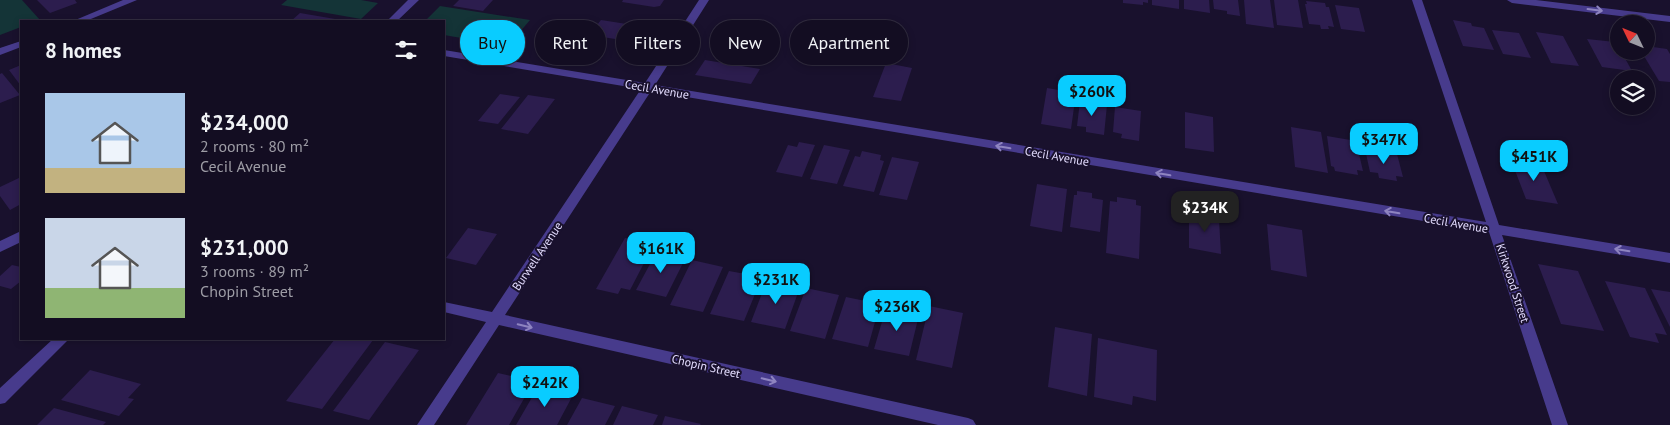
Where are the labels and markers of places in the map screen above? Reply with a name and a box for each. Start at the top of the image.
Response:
pin: $260K [1057,74,1127,117]
pin: $347K [1349,122,1419,165]
pin: $451K [1499,140,1569,182]
pin: $234K [1170,190,1240,233]
pin: $161K [626,232,696,274]
pin: $231K [741,262,811,305]
pin: $236K [862,290,932,332]
pin: $242K [510,366,580,408]

